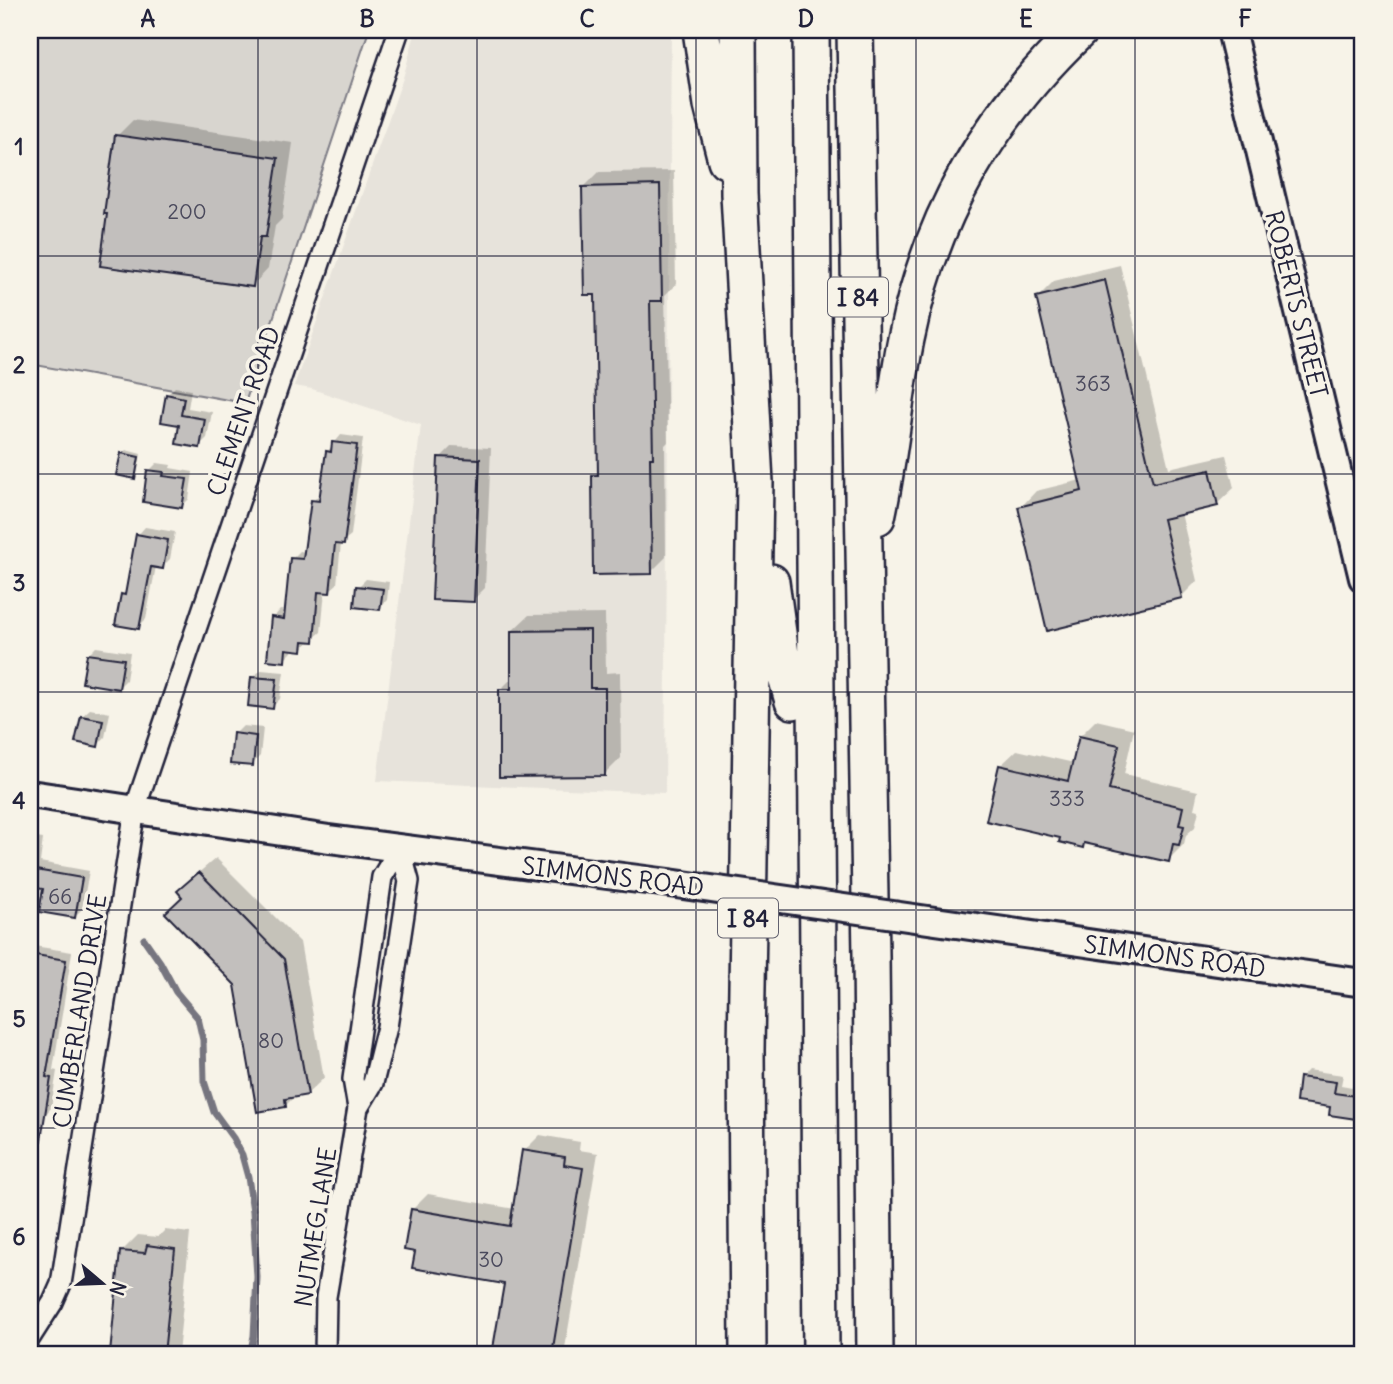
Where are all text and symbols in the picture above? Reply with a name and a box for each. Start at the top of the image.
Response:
text: A [141,4,156,33]
text: B [359,4,375,33]
text: C [579,4,595,33]
text: D [798,4,814,33]
text: E [1019,4,1033,33]
text: F [1238,4,1252,33]
text: 1 [14,132,24,161]
house number: 200 [167,198,207,225]
street label: ROBERTS STREET [1259,207,1335,401]
road number: I 84 [828,278,888,316]
street label: CLEMENT ROAD [200,322,286,500]
text: 2 [13,350,26,379]
house number: 363 [1075,370,1111,397]
text: 3 [12,568,26,597]
house number: 333 [1049,785,1085,812]
text: 4 [12,786,26,815]
street label: SIMMONS ROAD [520,850,706,902]
house number: 66 [48,883,72,910]
street label: CUMBERLAND DRIVE [46,892,112,1130]
road number: I 84 [718,898,778,937]
street label: SIMMONS ROAD [1082,928,1268,984]
text: 5 [12,1004,26,1033]
house number: 80 [258,1027,284,1054]
street label: NUTMEG LANE [288,1145,342,1309]
text: 6 [12,1222,26,1251]
house number: 30 [478,1246,504,1273]
north arrow [66,1248,136,1318]
text: N [105,1278,132,1299]

